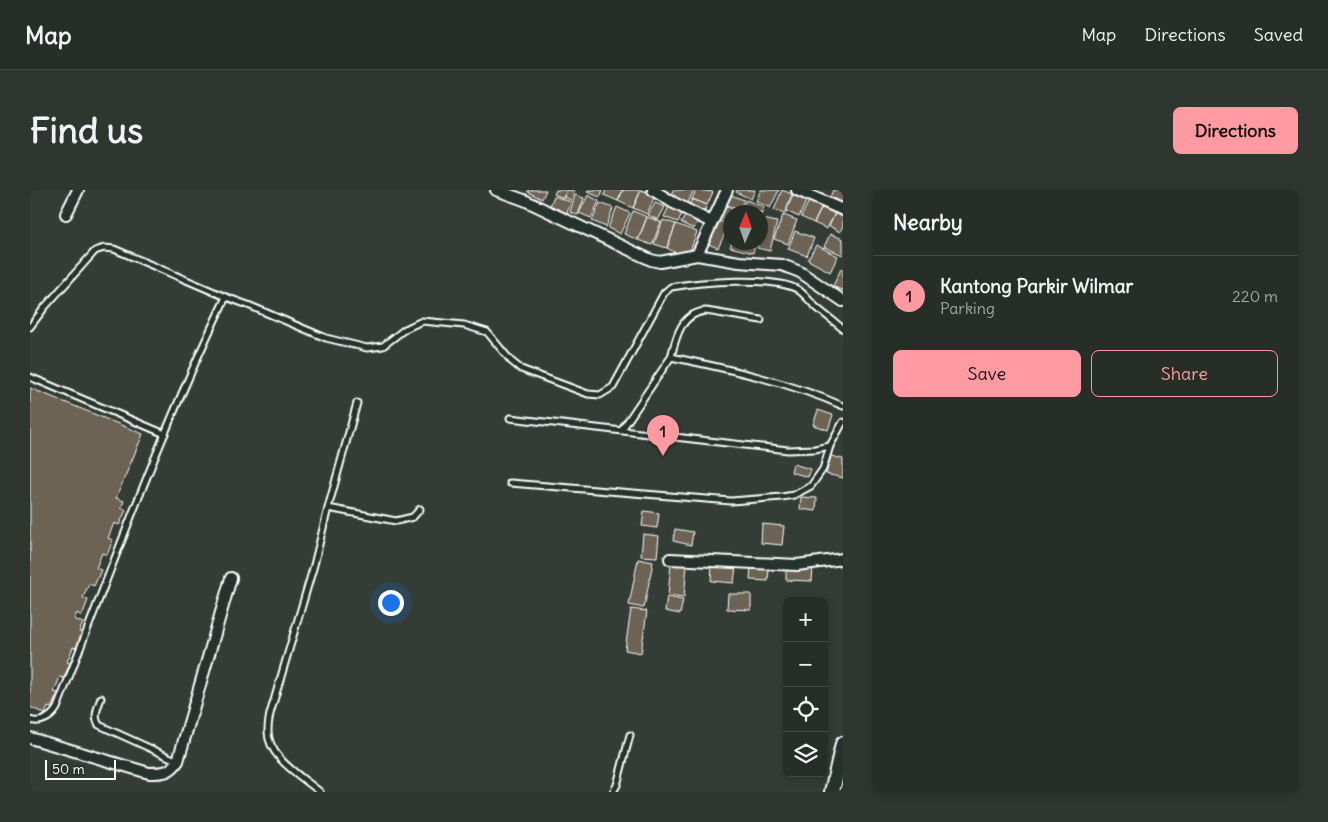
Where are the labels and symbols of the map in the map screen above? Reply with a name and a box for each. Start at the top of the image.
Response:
north arrow [723,205,768,250]
pin: 1 [647,415,679,456]
your location [378,590,404,616]
scale bar [45,757,116,780]

